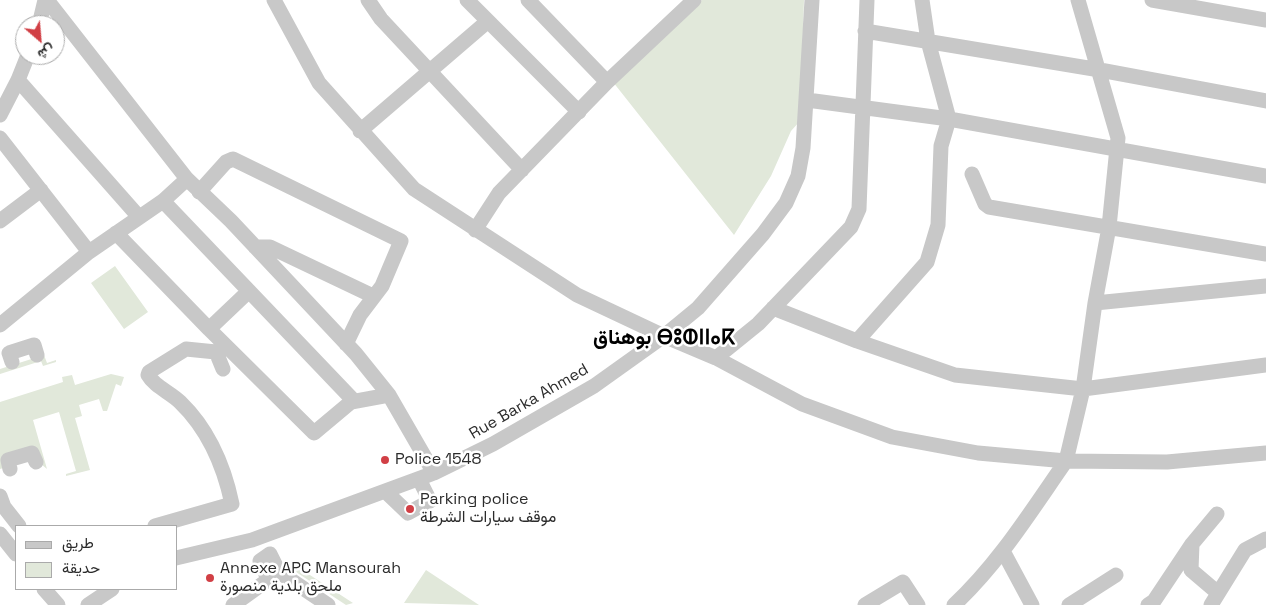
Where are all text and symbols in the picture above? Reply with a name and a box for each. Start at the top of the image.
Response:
north arrow [15,15,65,65]
text: ش [35,41,58,64]
district label: بوهناق ⴱⵓⵀⵏⵏⴰⴽ [593,325,735,351]
street label: Rue Barka Ahmed [466,360,592,444]
place label: Police 1548 [395,450,481,470]
marker: Police 1548 [379,454,391,466]
place label: Parking police موقف سيارات الشرطة [420,490,556,528]
marker: Parking police موقف سيارات الشرطة [404,503,416,515]
legend [15,525,178,590]
text: طريق [62,533,94,552]
text: حديقة [62,558,100,577]
place label: Annexe APC Mansourah ملحق بلدية منصورة [220,559,401,597]
marker: Annexe APC Mansourah ملحق بلدية منصورة [204,572,216,584]

